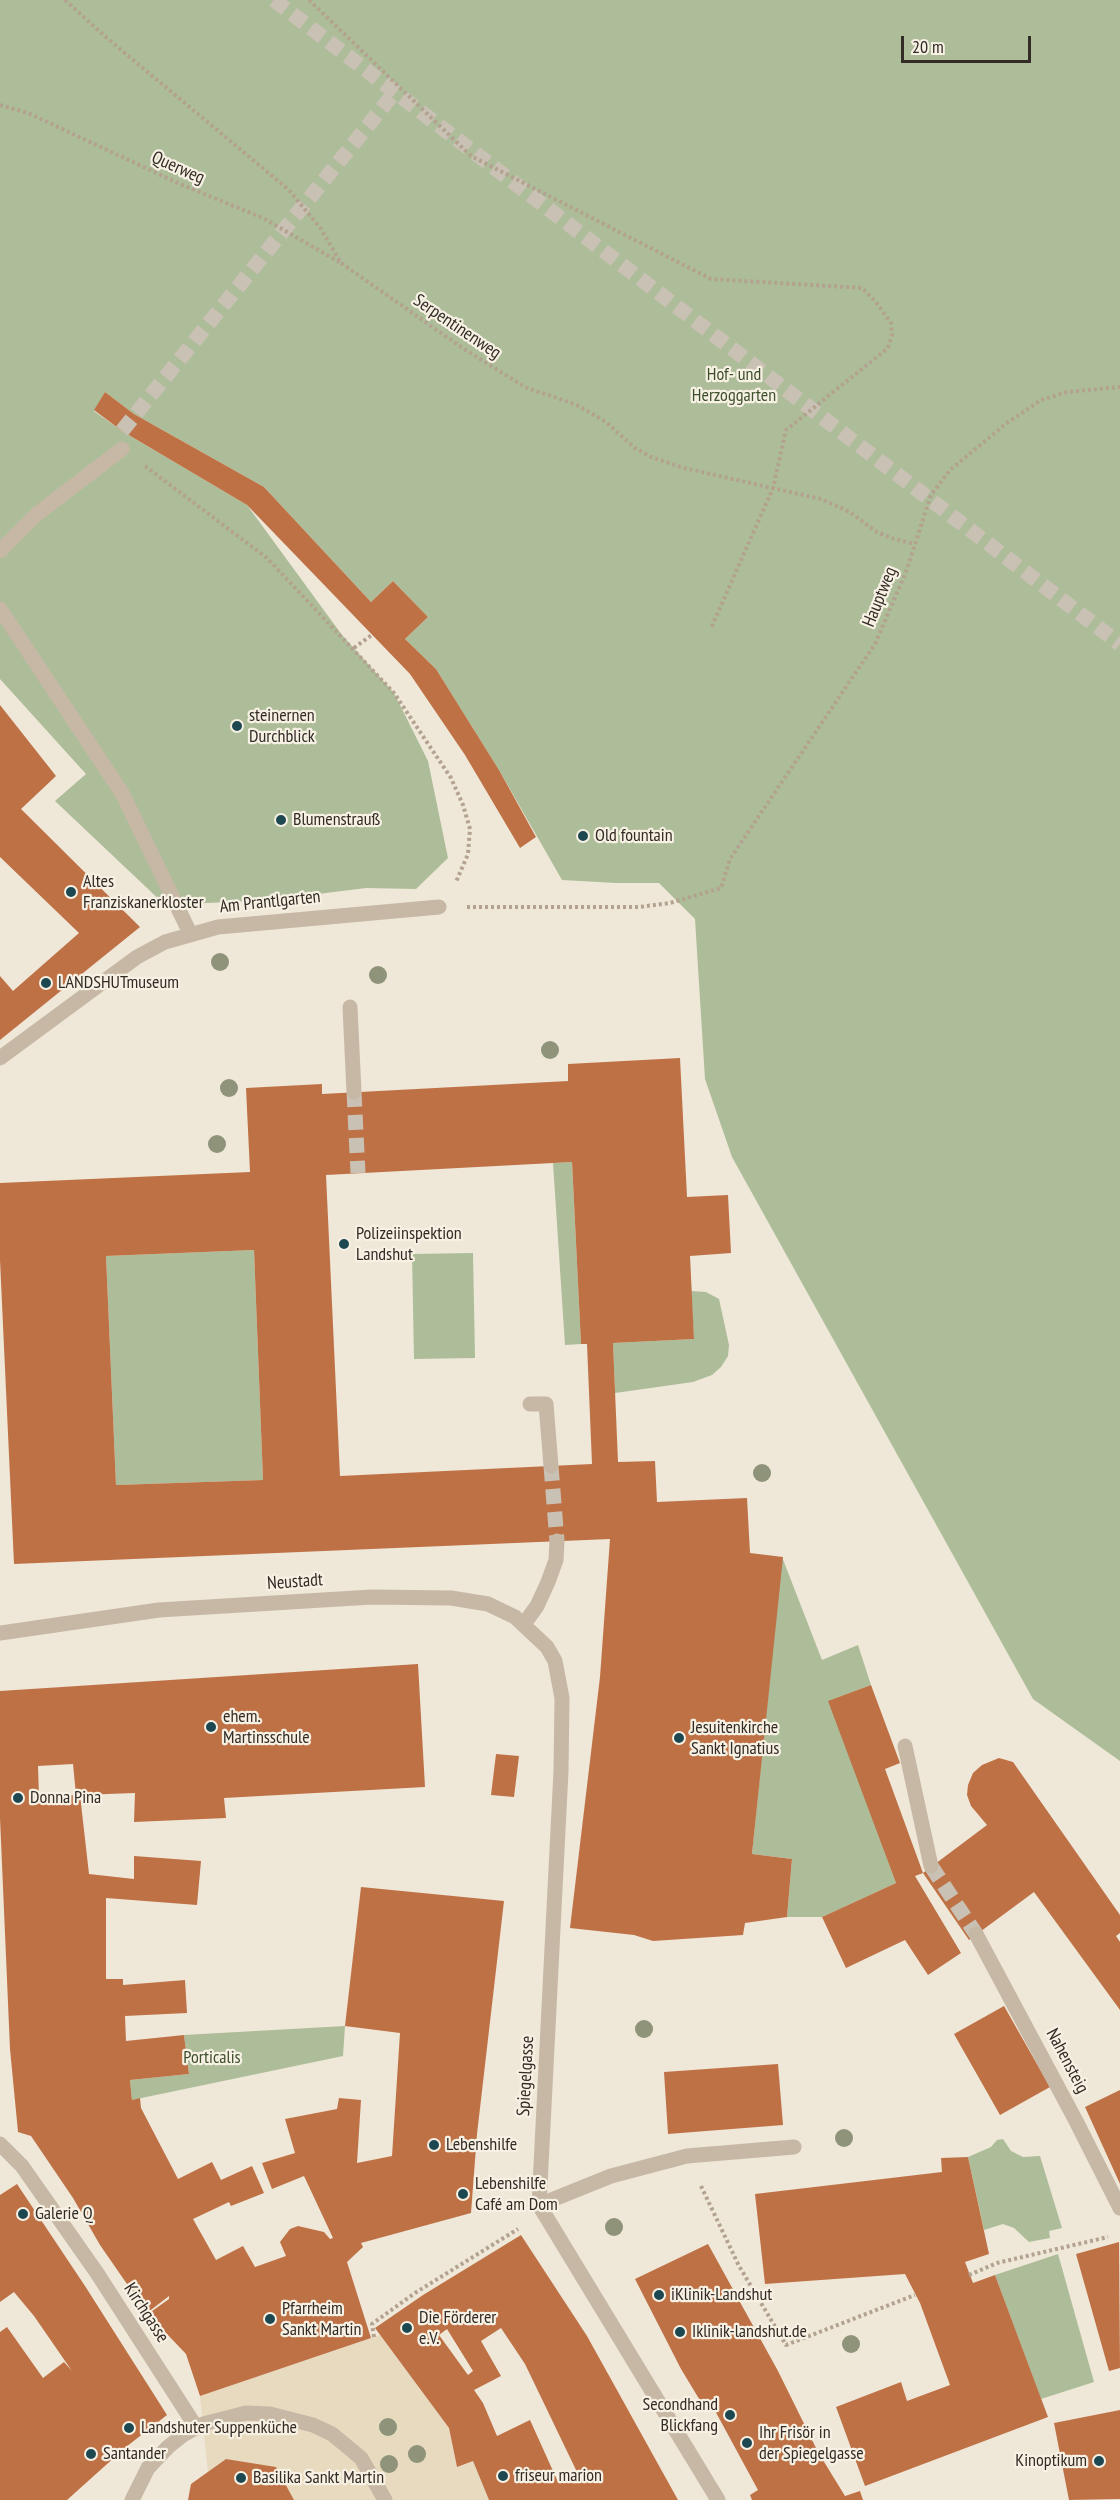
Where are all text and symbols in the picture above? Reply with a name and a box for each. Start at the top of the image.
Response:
scale bar [904,24,1034,62]
text: 20 m [912,35,944,58]
street label: Querweg [148,147,208,189]
street label: Serpentinenweg [409,290,505,364]
park label: Hof- und Herzoggarten [692,364,776,406]
street label: Hauptweg [858,564,902,630]
place label: steinernen Durchblick [249,705,315,748]
marker: steinernen Durchblick [230,719,244,733]
place label: Blumenstrauß [293,809,380,831]
marker: Blumenstrauß [274,813,288,827]
place label: Old fountain [595,825,673,847]
marker: Old fountain [576,829,590,843]
place label: Altes Franziskanerkloster [83,871,204,914]
marker: Altes Franziskanerkloster [64,885,78,899]
street label: Am Prantlgarten [218,886,322,918]
place label: LANDSHUTmuseum [58,972,179,994]
marker: LANDSHUTmuseum [39,976,53,990]
place label: Polizeiinspektion Landshut [356,1223,462,1266]
marker: Polizeiinspektion Landshut [337,1237,351,1251]
street label: Neustadt [266,1569,324,1595]
place label: ehem. Martinsschule [223,1706,310,1748]
place label: Jesuitenkirche Sankt Ignatius [691,1717,779,1760]
marker: ehem. Martinsschule [204,1720,218,1734]
marker: Jesuitenkirche Sankt Ignatius [672,1731,686,1745]
place label: Donna Pina [30,1787,101,1809]
marker: Donna Pina [11,1791,25,1805]
street label: Nahensteig [1041,2025,1093,2097]
street label: Spiegelgasse [513,2035,539,2117]
park label: Porticalis [183,2047,241,2069]
place label: Lebenshilfe [446,2134,517,2156]
marker: Lebenshilfe [427,2138,441,2152]
place label: Lebenshilfe Café am Dom [475,2173,558,2216]
marker: Lebenshilfe Café am Dom [456,2187,470,2201]
place label: Galerie Q [35,2203,93,2225]
marker: Galerie Q [16,2207,30,2221]
street label: Kirchgasse [119,2279,173,2347]
place label: iKlinik-Landshut [671,2284,772,2306]
marker: iKlinik-Landshut [652,2288,666,2302]
place label: Pfarrheim Sankt Martin [282,2298,361,2340]
place label: Die Förderer e.V. [419,2307,496,2350]
marker: Pfarrheim Sankt Martin [263,2312,277,2326]
marker: Die Förderer e.V. [400,2321,414,2335]
place label: Iklinik-landshut.de [692,2321,807,2343]
marker: Iklinik-landshut.de [673,2325,687,2339]
place label: Secondhand Blickfang [643,2394,718,2436]
marker: Secondhand Blickfang [723,2408,737,2422]
place label: Landshuter Suppenküche [141,2417,297,2439]
marker: Landshuter Suppenküche [122,2421,136,2435]
place label: Ihr Frisör in der Spiegelgasse [759,2422,864,2464]
marker: Ihr Frisör in der Spiegelgasse [740,2436,754,2450]
place label: Santander [103,2443,166,2465]
marker: Santander [84,2447,98,2461]
place label: Kinoptikum [1015,2450,1087,2472]
marker: Kinoptikum [1092,2454,1106,2468]
place label: friseur marion [515,2465,602,2487]
place label: Basilika Sankt Martin [253,2467,384,2489]
marker: friseur marion [496,2469,510,2483]
marker: Basilika Sankt Martin [234,2471,248,2485]

